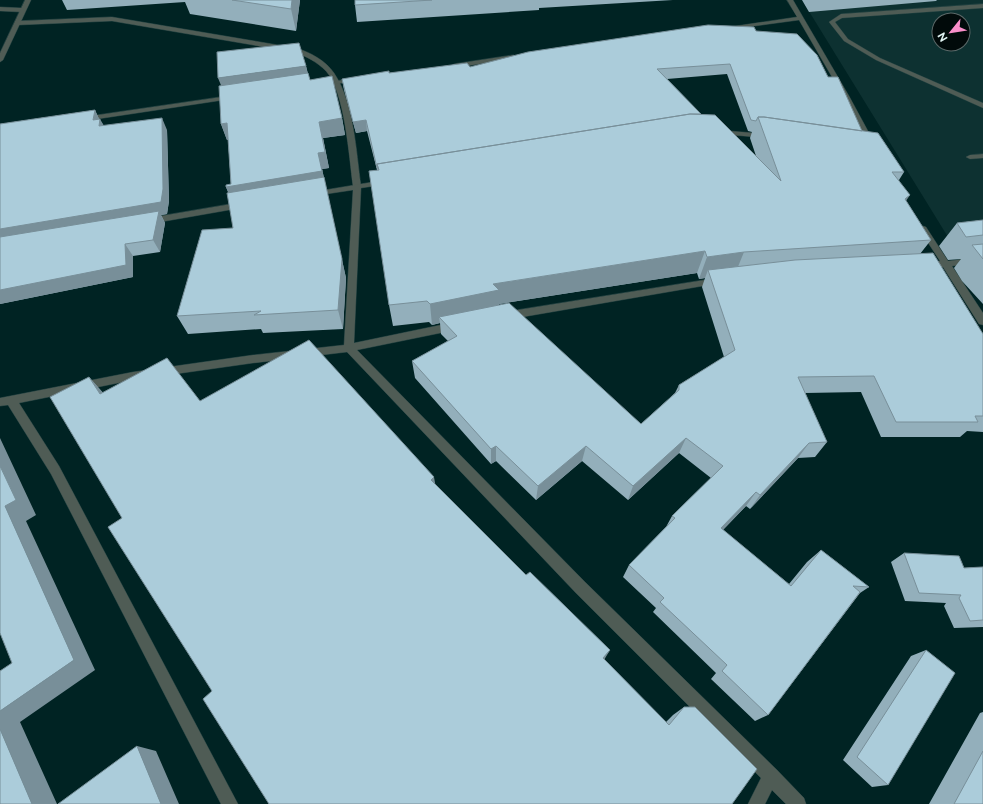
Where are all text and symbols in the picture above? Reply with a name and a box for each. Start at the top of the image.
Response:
north arrow [931,12,971,52]
text: N [935,30,951,44]

